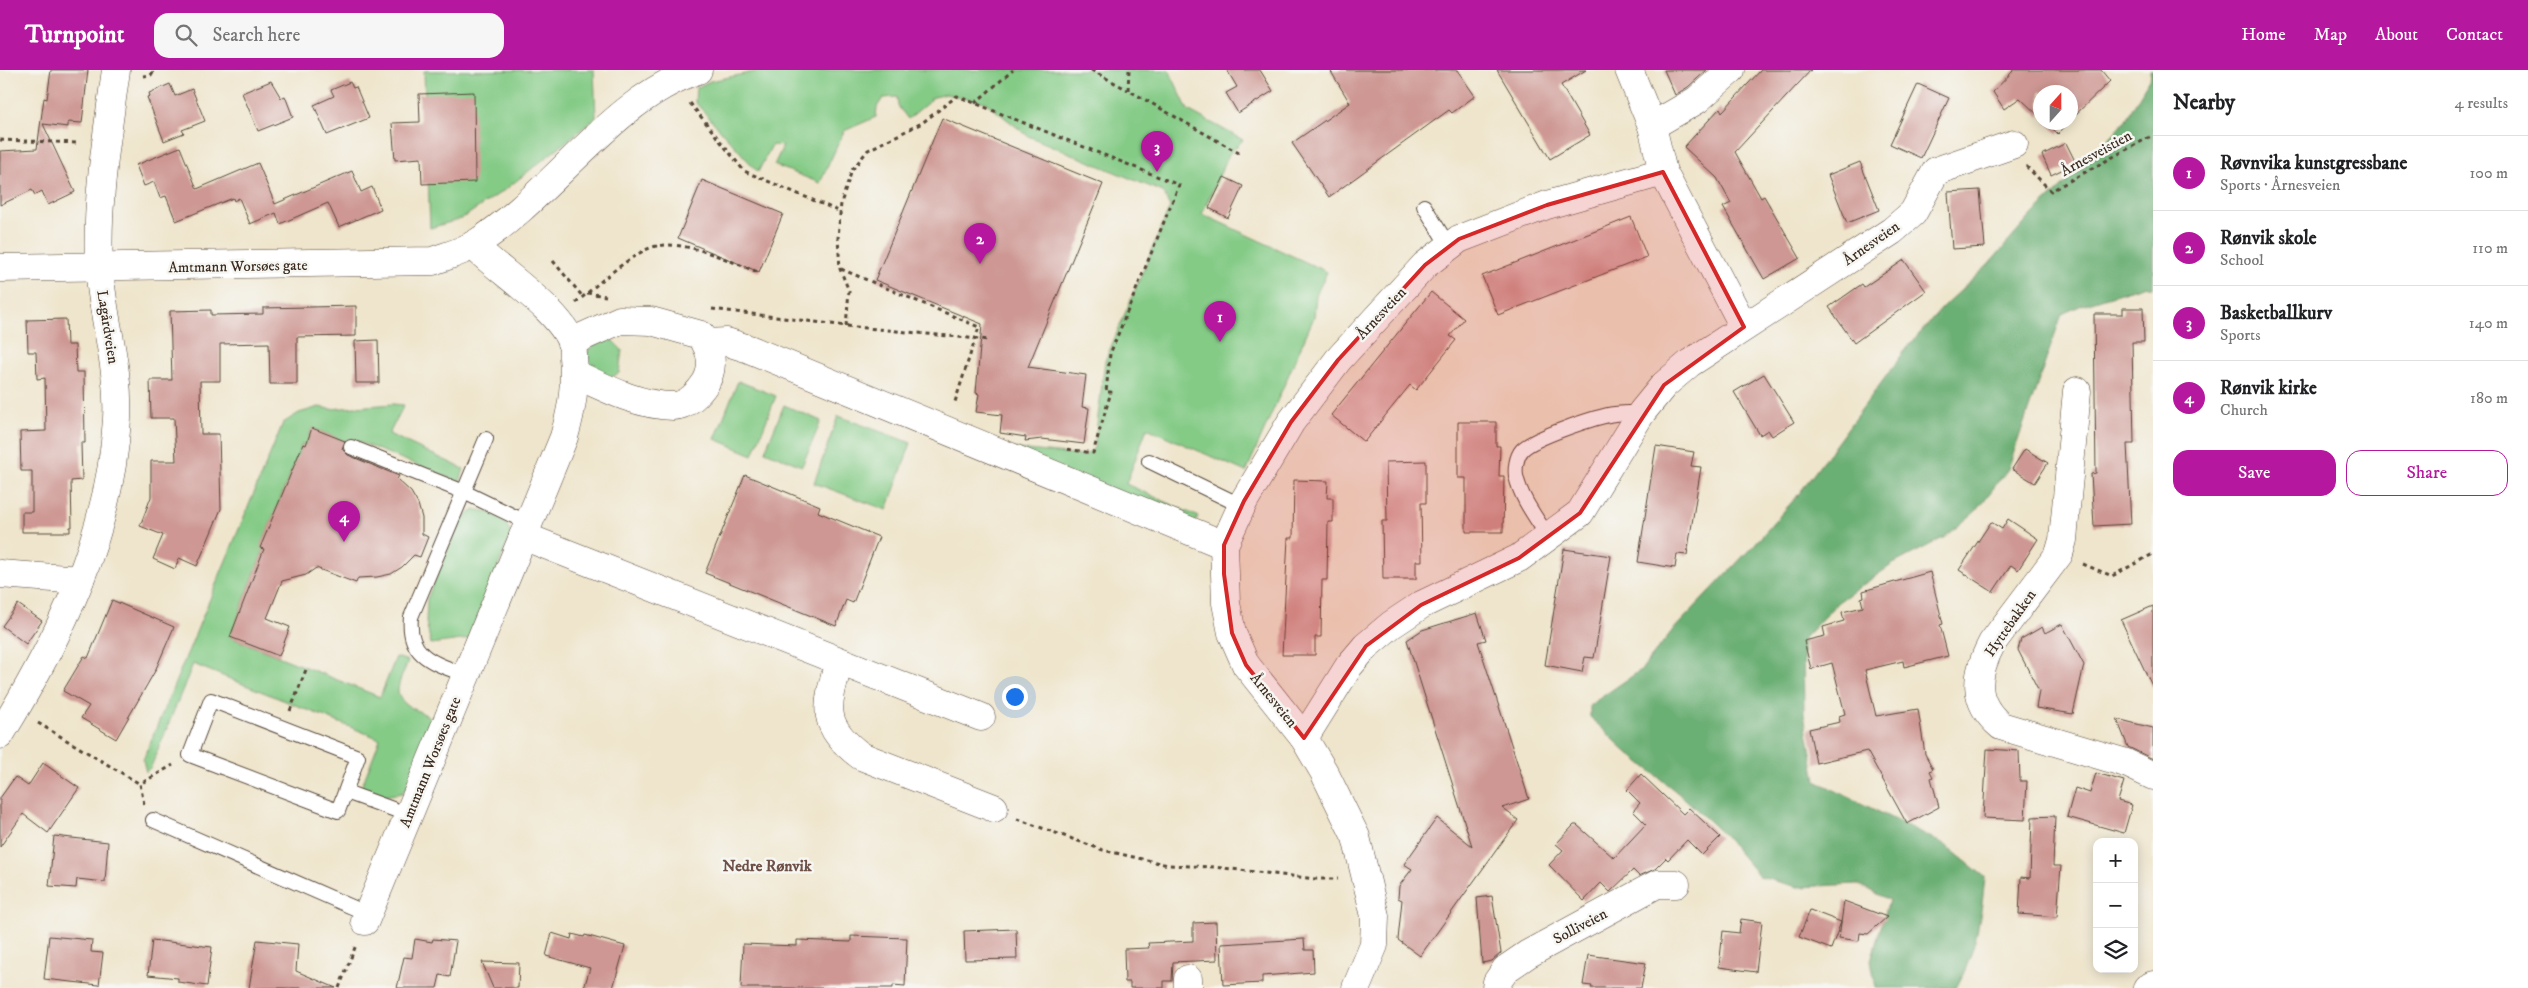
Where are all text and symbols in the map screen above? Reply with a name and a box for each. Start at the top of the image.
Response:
search box [154,13,504,58]
text: Turnpoint [25,20,124,50]
icon: search [172,21,200,49]
text: Search here [212,24,300,47]
text: Home [2241,24,2286,46]
text: Map [2314,24,2347,46]
text: About [2375,24,2418,46]
text: Contact [2446,24,2503,46]
north arrow [2033,85,2078,130]
text: Nearby [2173,90,2235,116]
text: 4 results [2455,93,2508,113]
street label: Årnesveistien [2057,125,2135,181]
pin: 3 [1141,131,1173,172]
text: Røvnvika kunstgressbane [2220,152,2407,175]
text: 1 [2186,163,2192,183]
text: 100 m [2470,163,2508,183]
text: Sports · Årnesveien [2220,175,2340,195]
street label: Årnesveien [1839,216,1903,270]
pin: 2 [964,223,996,264]
text: Rønvik skole [2220,227,2317,250]
text: 2 [2185,238,2193,258]
text: 110 m [2472,238,2508,258]
text: School [2220,250,2264,270]
street label: Amtmann Worsøes gate [168,256,308,277]
street label: Årnesveien [1352,282,1411,344]
street label: Lagårdveien [92,289,123,366]
pin: 1 [1204,301,1236,342]
text: Basketballkurv [2220,302,2332,325]
text: 3 [2186,313,2192,333]
text: 140 m [2469,313,2508,333]
text: Sports [2220,325,2261,345]
text: Rønvik kirke [2220,377,2317,400]
text: 4 [2184,388,2194,408]
text: 180 m [2470,388,2508,408]
text: Church [2220,400,2268,420]
button: Save [2173,450,2336,496]
button: Share [2346,450,2508,496]
pin: 4 [328,501,360,542]
street label: Hyttebakken [1980,586,2040,660]
street label: Årnesveien [1246,669,1302,732]
your location [1002,684,1028,710]
street label: Amtmann Worsøes gate [396,694,465,830]
map controls [2093,838,2138,973]
button: + [2093,838,2138,883]
district label: Nedre Rønvik [722,856,813,876]
button: − [2093,883,2138,928]
street label: Solliveien [1550,904,1611,949]
button: layers [2093,928,2138,973]

